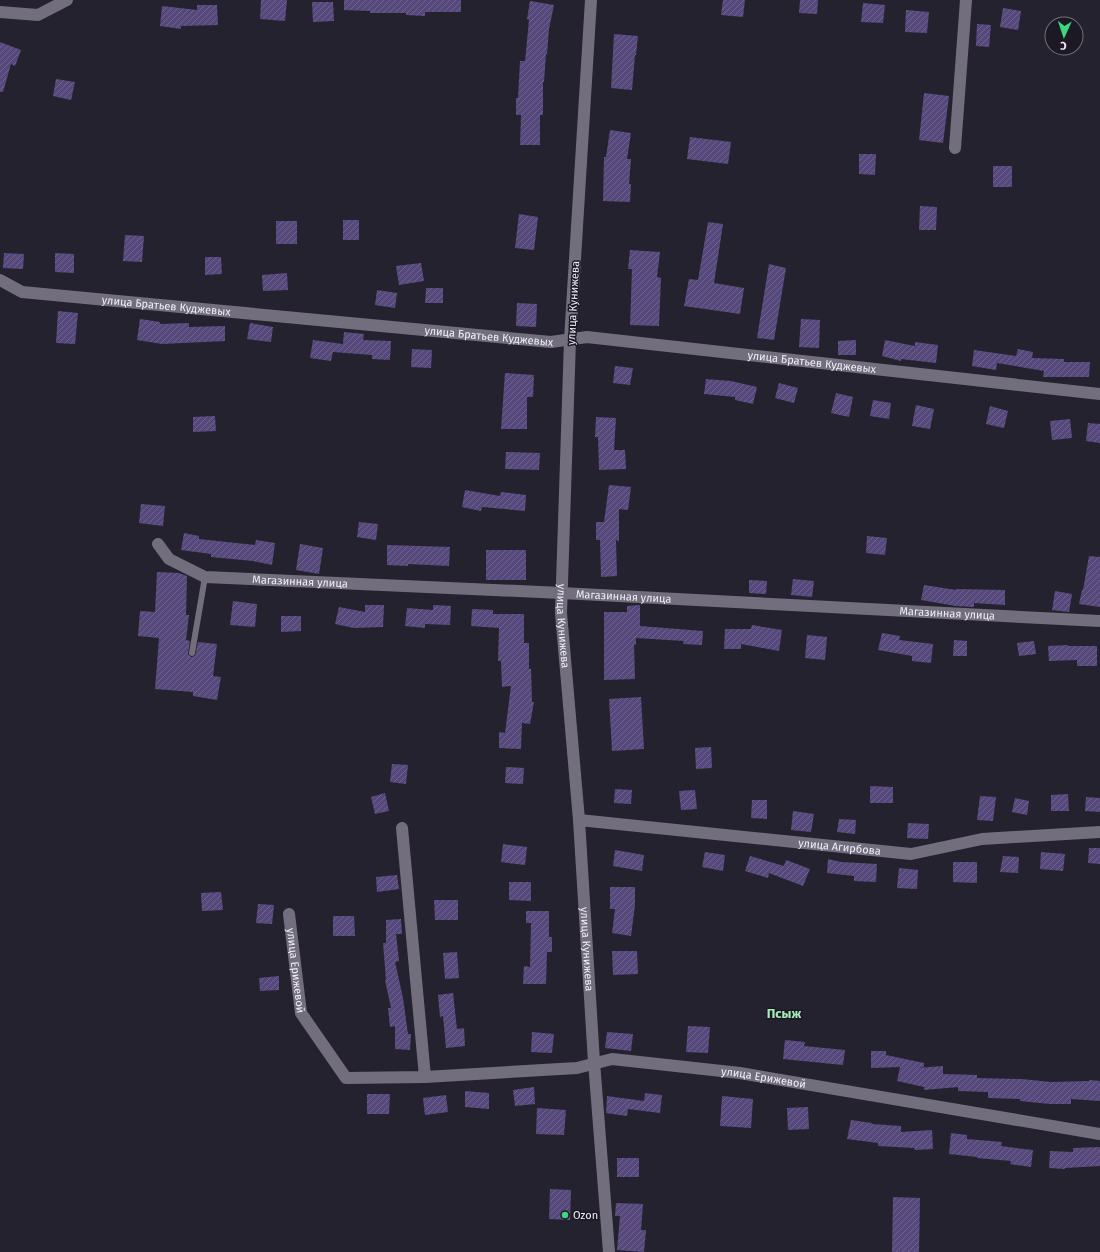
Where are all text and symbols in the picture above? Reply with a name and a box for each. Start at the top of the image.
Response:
north arrow [1044,16,1084,56]
text: С [1059,39,1067,52]
street label: улица Кунижева [565,261,582,345]
street label: улица Братьев Куджевых [101,294,232,319]
street label: улица Братьев Куджевых [424,324,554,349]
street label: улица Братьев Куджевых [747,349,877,376]
street label: Магазинная улица [252,573,348,590]
street label: улица Кунижева [554,584,572,669]
street label: Магазинная улица [576,588,672,606]
street label: Магазинная улица [899,605,995,623]
street label: улица Агирбова [798,837,881,858]
street label: улица Кунижева [577,907,596,992]
street label: улица Ерижевой [284,927,307,1014]
district label: Псыж [767,1006,801,1021]
street label: улица Ерижевой [721,1065,807,1091]
place label: Ozon [573,1209,598,1222]
marker: Ozon [560,1210,570,1220]

